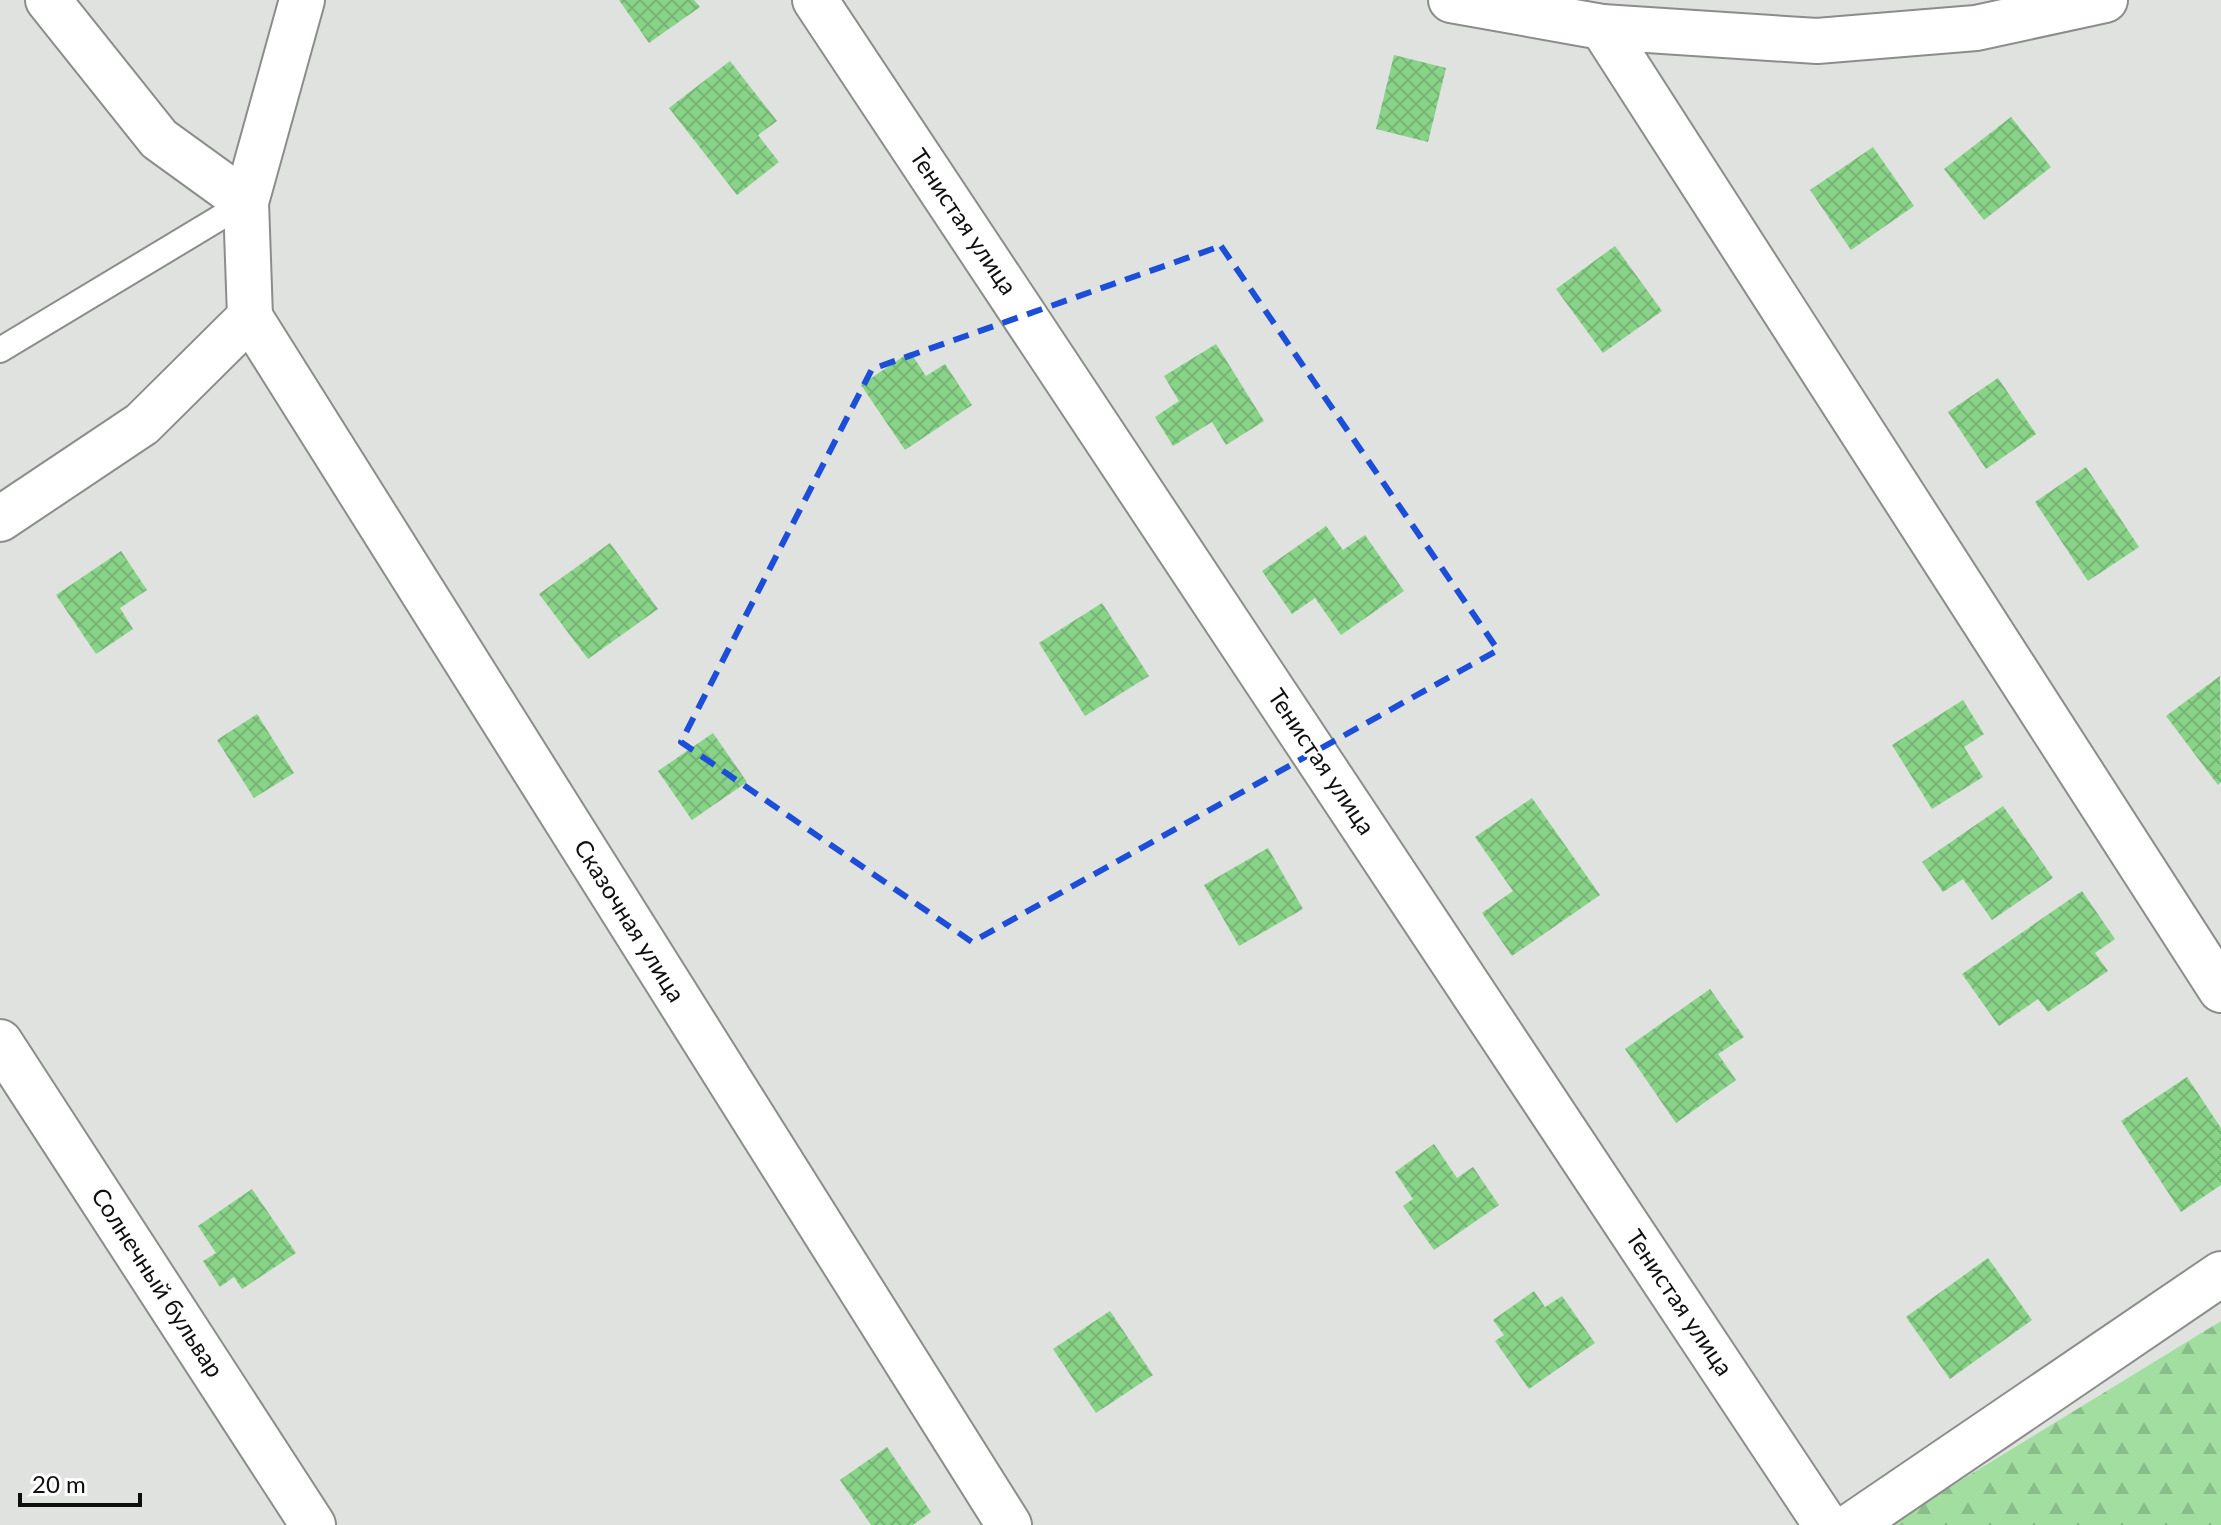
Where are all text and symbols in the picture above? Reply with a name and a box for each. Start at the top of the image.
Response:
street label: Тенистая улица [905,143,1024,300]
street label: Тенистая улица [1263,683,1382,840]
street label: Сказочная улица [569,834,692,1007]
street label: Солнечный бульвар [86,1182,230,1382]
street label: Тенистая улица [1621,1224,1740,1381]
scale bar [20,1457,140,1507]
text: 20 m [32,1469,86,1498]

